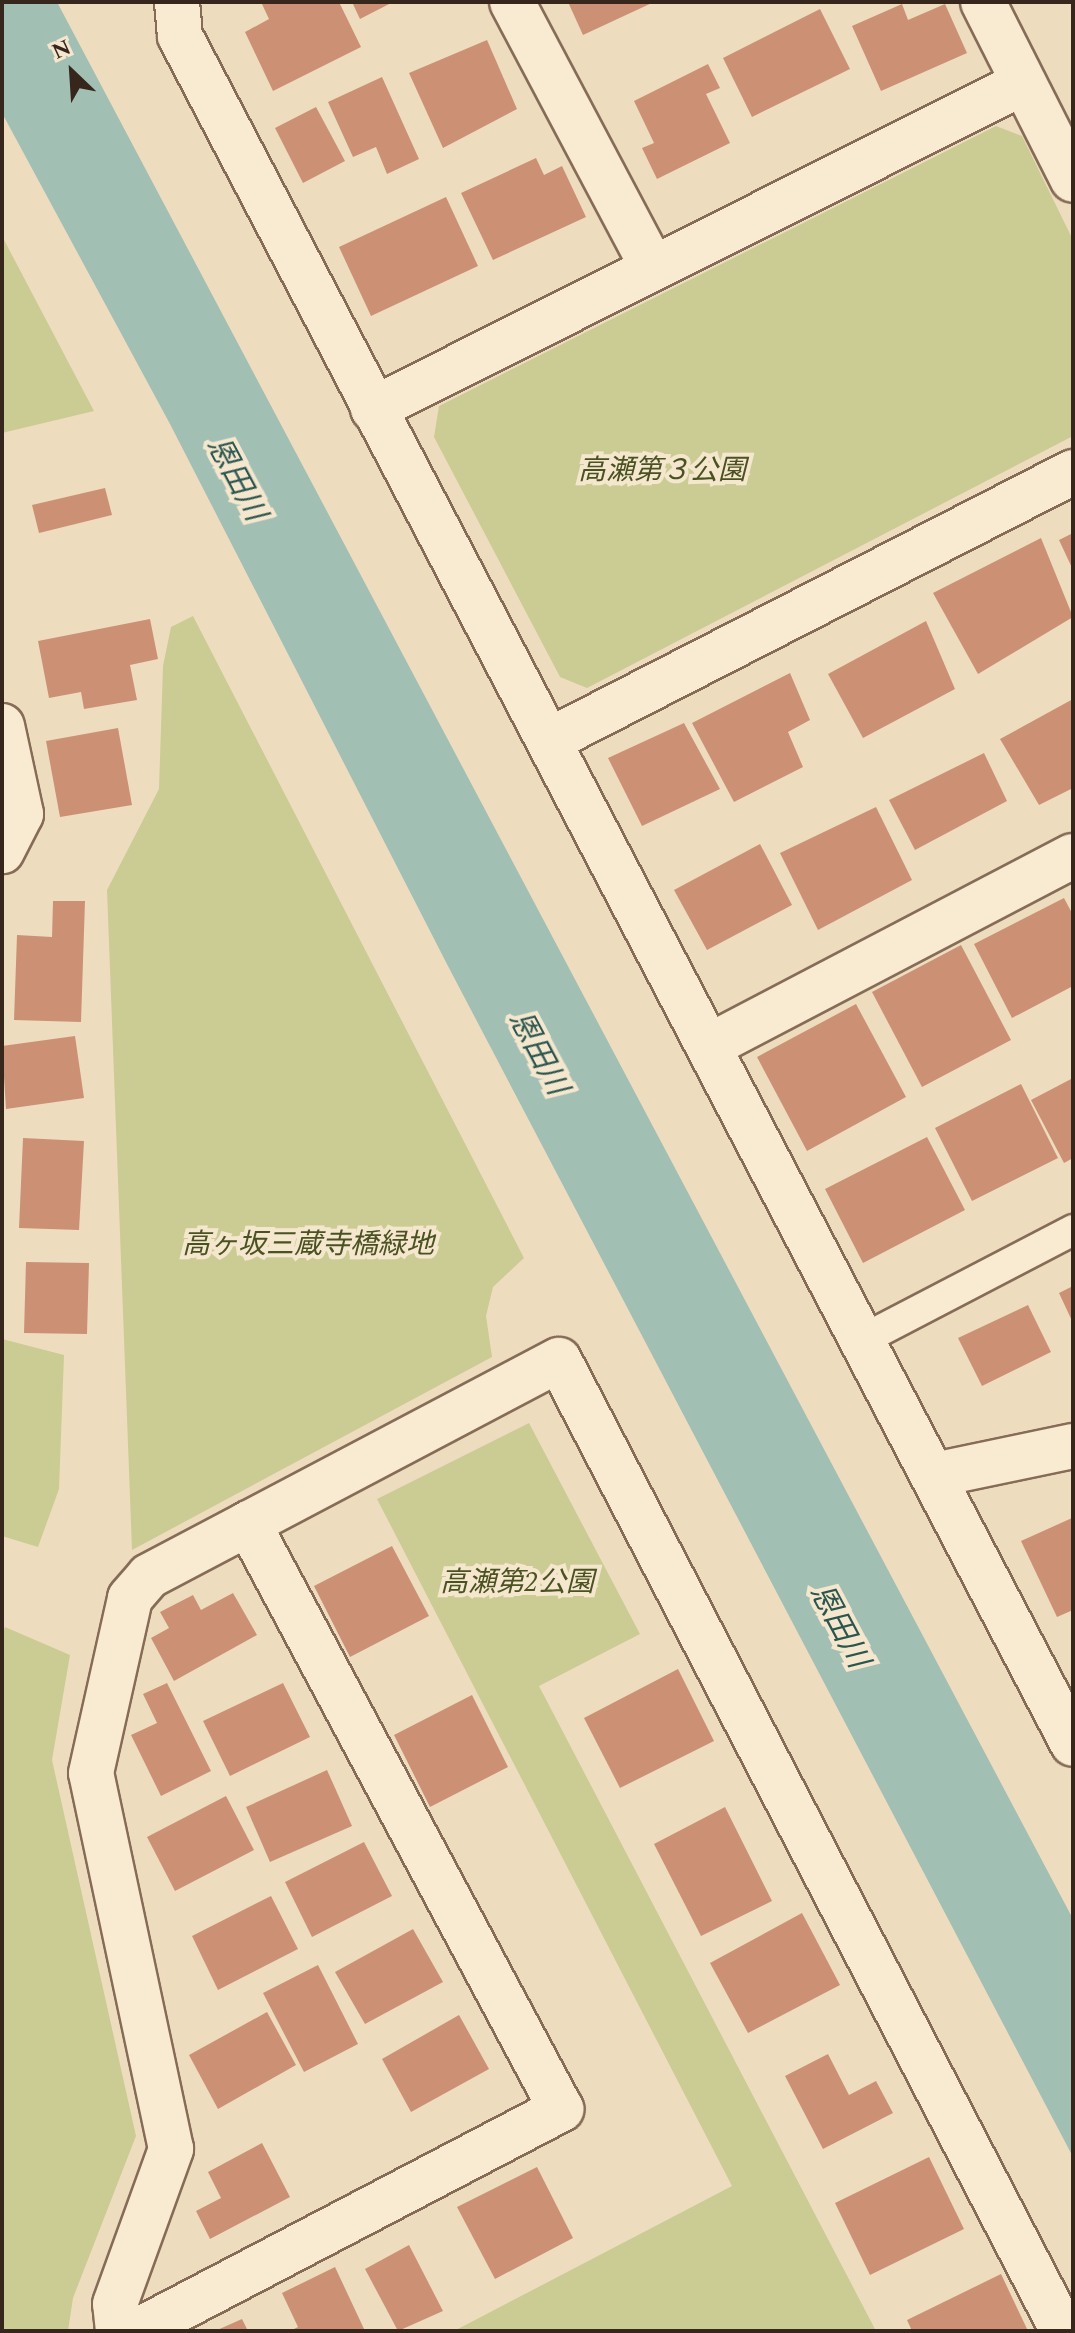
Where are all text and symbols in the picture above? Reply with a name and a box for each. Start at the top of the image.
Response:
text: N [47,31,77,69]
north arrow [32,32,112,112]
water label: 恩田川 [199,431,273,527]
park label: 高瀬第３公園 [578,454,746,488]
water label: 恩田川 [501,1005,575,1101]
park label: 高ヶ坂三蔵寺橋緑地 [182,1228,434,1262]
park label: 高瀬第2公園 [440,1566,594,1600]
water label: 恩田川 [802,1578,876,1674]

